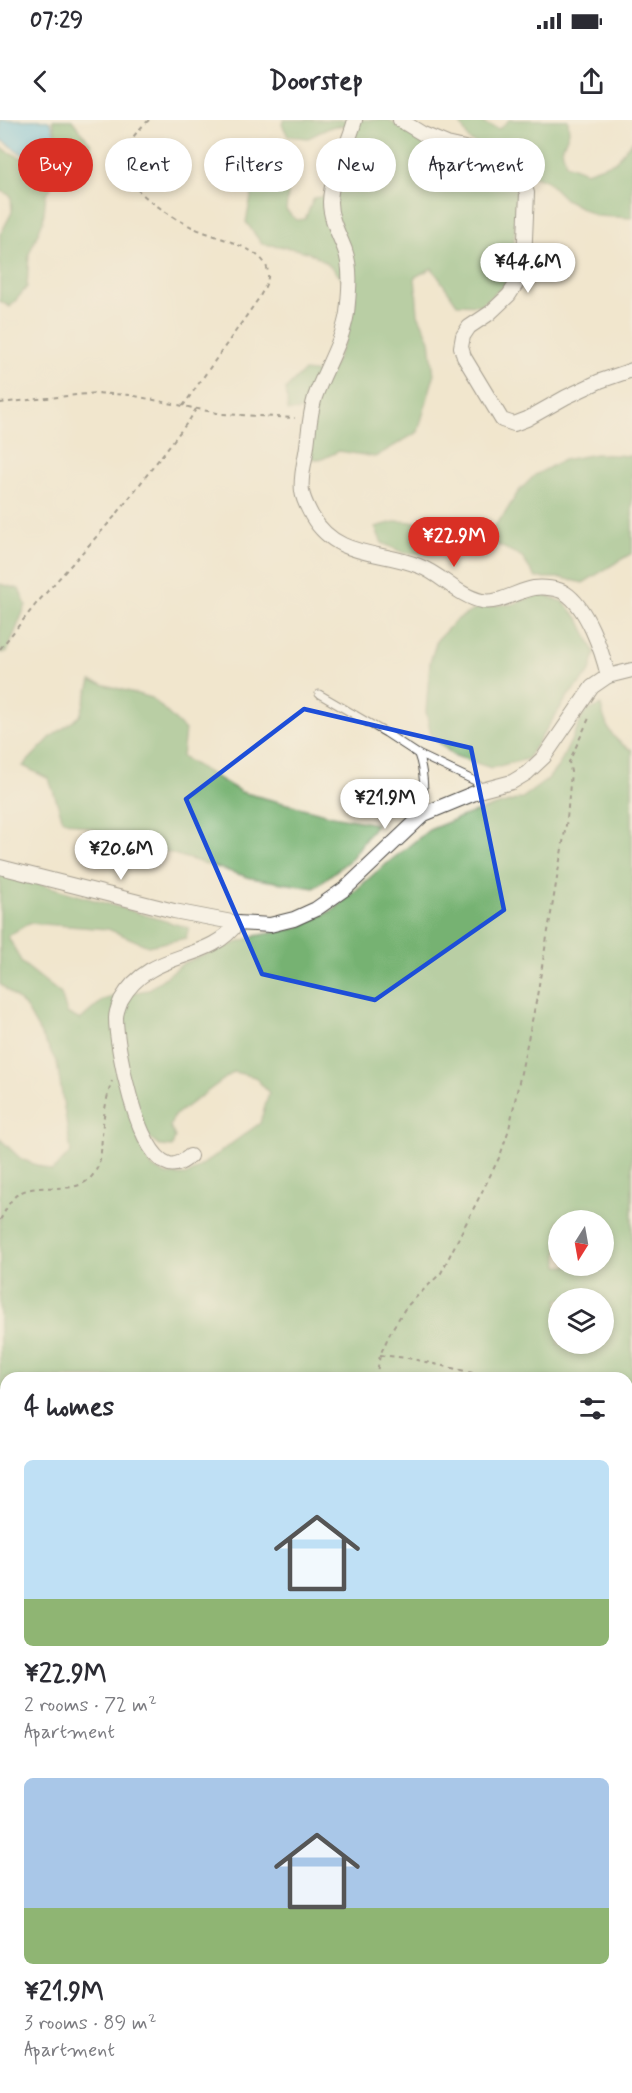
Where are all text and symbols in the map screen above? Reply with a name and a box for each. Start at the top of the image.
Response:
text: 07:29 [30,7,83,35]
text: Doorstep [269,64,363,99]
icon: back [24,65,57,98]
icon: share [575,65,608,98]
chip: Buy [18,138,93,192]
chip: Rent [105,138,192,192]
chip: Filters [204,138,304,192]
chip: New [316,138,396,192]
chip: Apartment [408,138,545,192]
pin: ¥44.6M [479,243,577,294]
text: ¥44.6M [494,249,562,276]
pin: ¥22.9M [405,517,503,568]
text: ¥22.9M [422,523,486,550]
pin: ¥21.9M [336,779,434,830]
text: ¥21.9M [354,785,416,812]
pin: ¥20.6M [72,830,170,881]
text: ¥20.6M [89,836,153,863]
north arrow [548,1210,614,1276]
map controls [548,1210,614,1354]
button: layers [548,1288,614,1354]
text: 4 homes [24,1391,114,1425]
icon: filters [576,1392,609,1425]
icon: home [263,1499,371,1607]
text: ¥22.9M [24,1658,106,1692]
text: 2 rooms · 72 m² [24,1692,157,1719]
text: Apartment [24,1719,115,1746]
icon: home [263,1817,371,1925]
text: ¥21.9M [24,1976,104,2010]
text: 3 rooms · 89 m² [24,2010,157,2037]
text: Apartment [24,2037,115,2064]

